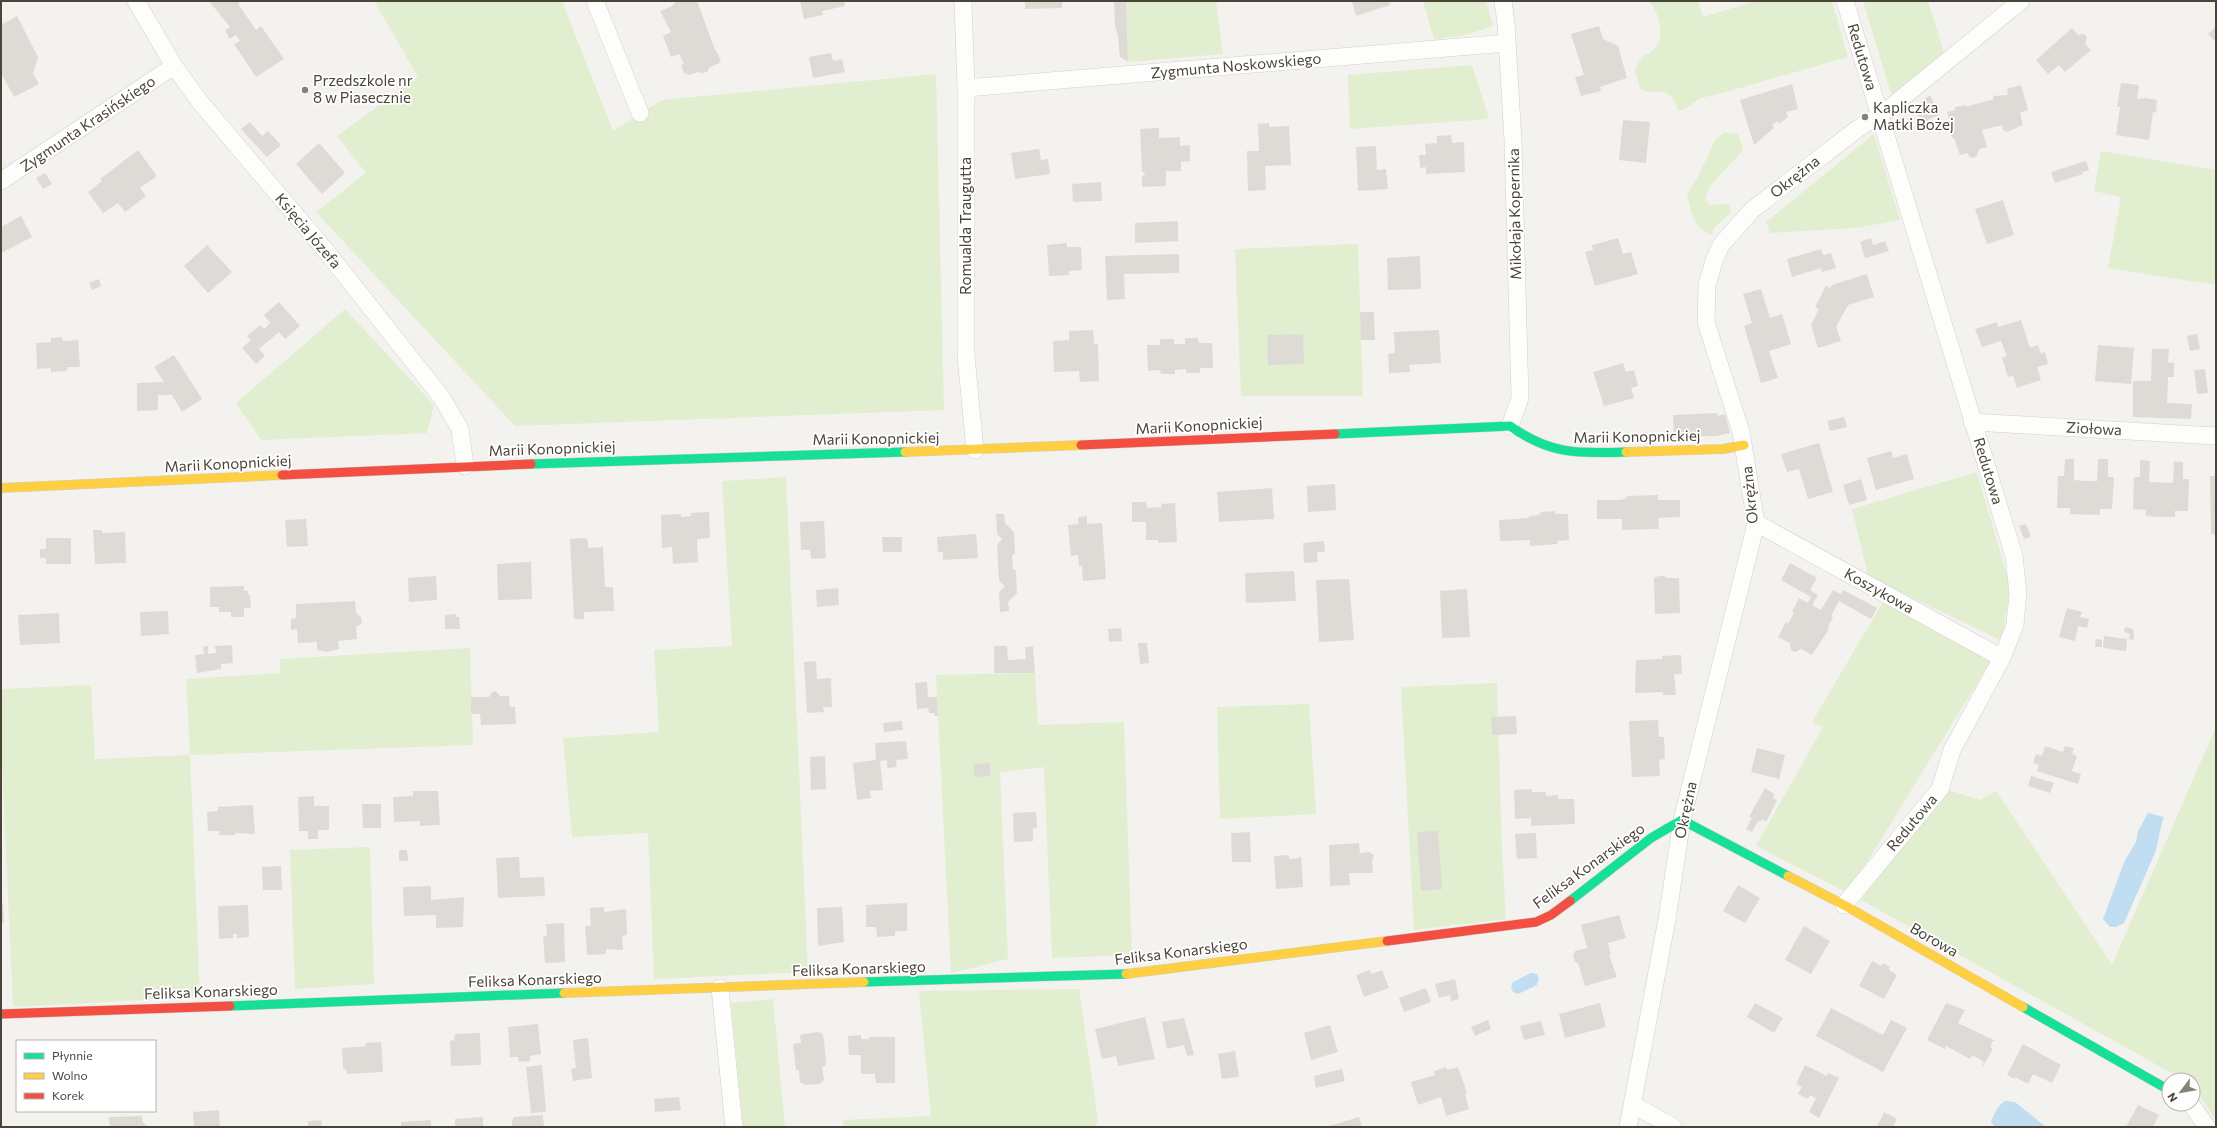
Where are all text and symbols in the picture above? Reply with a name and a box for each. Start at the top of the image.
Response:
street label: Redutowa [1844,21,1882,92]
street label: Zygmunta Noskowskiego [1150,49,1322,81]
street label: Zygmunta Krasińskiego [17,71,158,175]
place label: Przedszkole nr 8 w Piasecznie [313,71,413,106]
marker: Przedszkole nr 8 w Piasecznie [300,85,310,95]
place label: Kapliczka Matki Bożej [1873,98,1954,133]
marker: Kapliczka Matki Bożej [1860,112,1870,122]
street label: Mikołaja Kopernika [1504,148,1524,280]
street label: Okrężna [1766,151,1823,201]
street label: Romualda Traugutta [956,157,974,295]
street label: Księcia Józefa [272,189,345,272]
street label: Marii Konopnickiej [1135,413,1263,437]
street label: Ziołowa [2066,418,2122,438]
street label: Marii Konopnickiej [1573,426,1701,446]
street label: Marii Konopnickiej [812,428,940,448]
street label: Redutowa [1970,435,2008,506]
street label: Marii Konopnickiej [488,437,616,459]
street label: Marii Konopnickiej [164,451,292,475]
street label: Okrężna [1737,465,1761,525]
street label: Koszykowa [1842,564,1917,617]
street label: Okrężna [1670,780,1700,840]
street label: Redutowa [1882,790,1940,855]
street label: Feliksa Konarskiego [1529,819,1648,912]
street label: Borowa [1907,918,1962,960]
street label: Feliksa Konarskiego [1113,934,1248,968]
street label: Feliksa Konarskiego [792,957,926,979]
street label: Feliksa Konarskiego [468,968,602,990]
street label: Feliksa Konarskiego [144,980,278,1002]
legend [16,1040,156,1112]
text: Płynnie [52,1048,93,1062]
text: Wolno [52,1068,88,1082]
north arrow [2161,1072,2201,1112]
text: Korek [52,1088,85,1102]
text: N [2164,1091,2180,1105]

